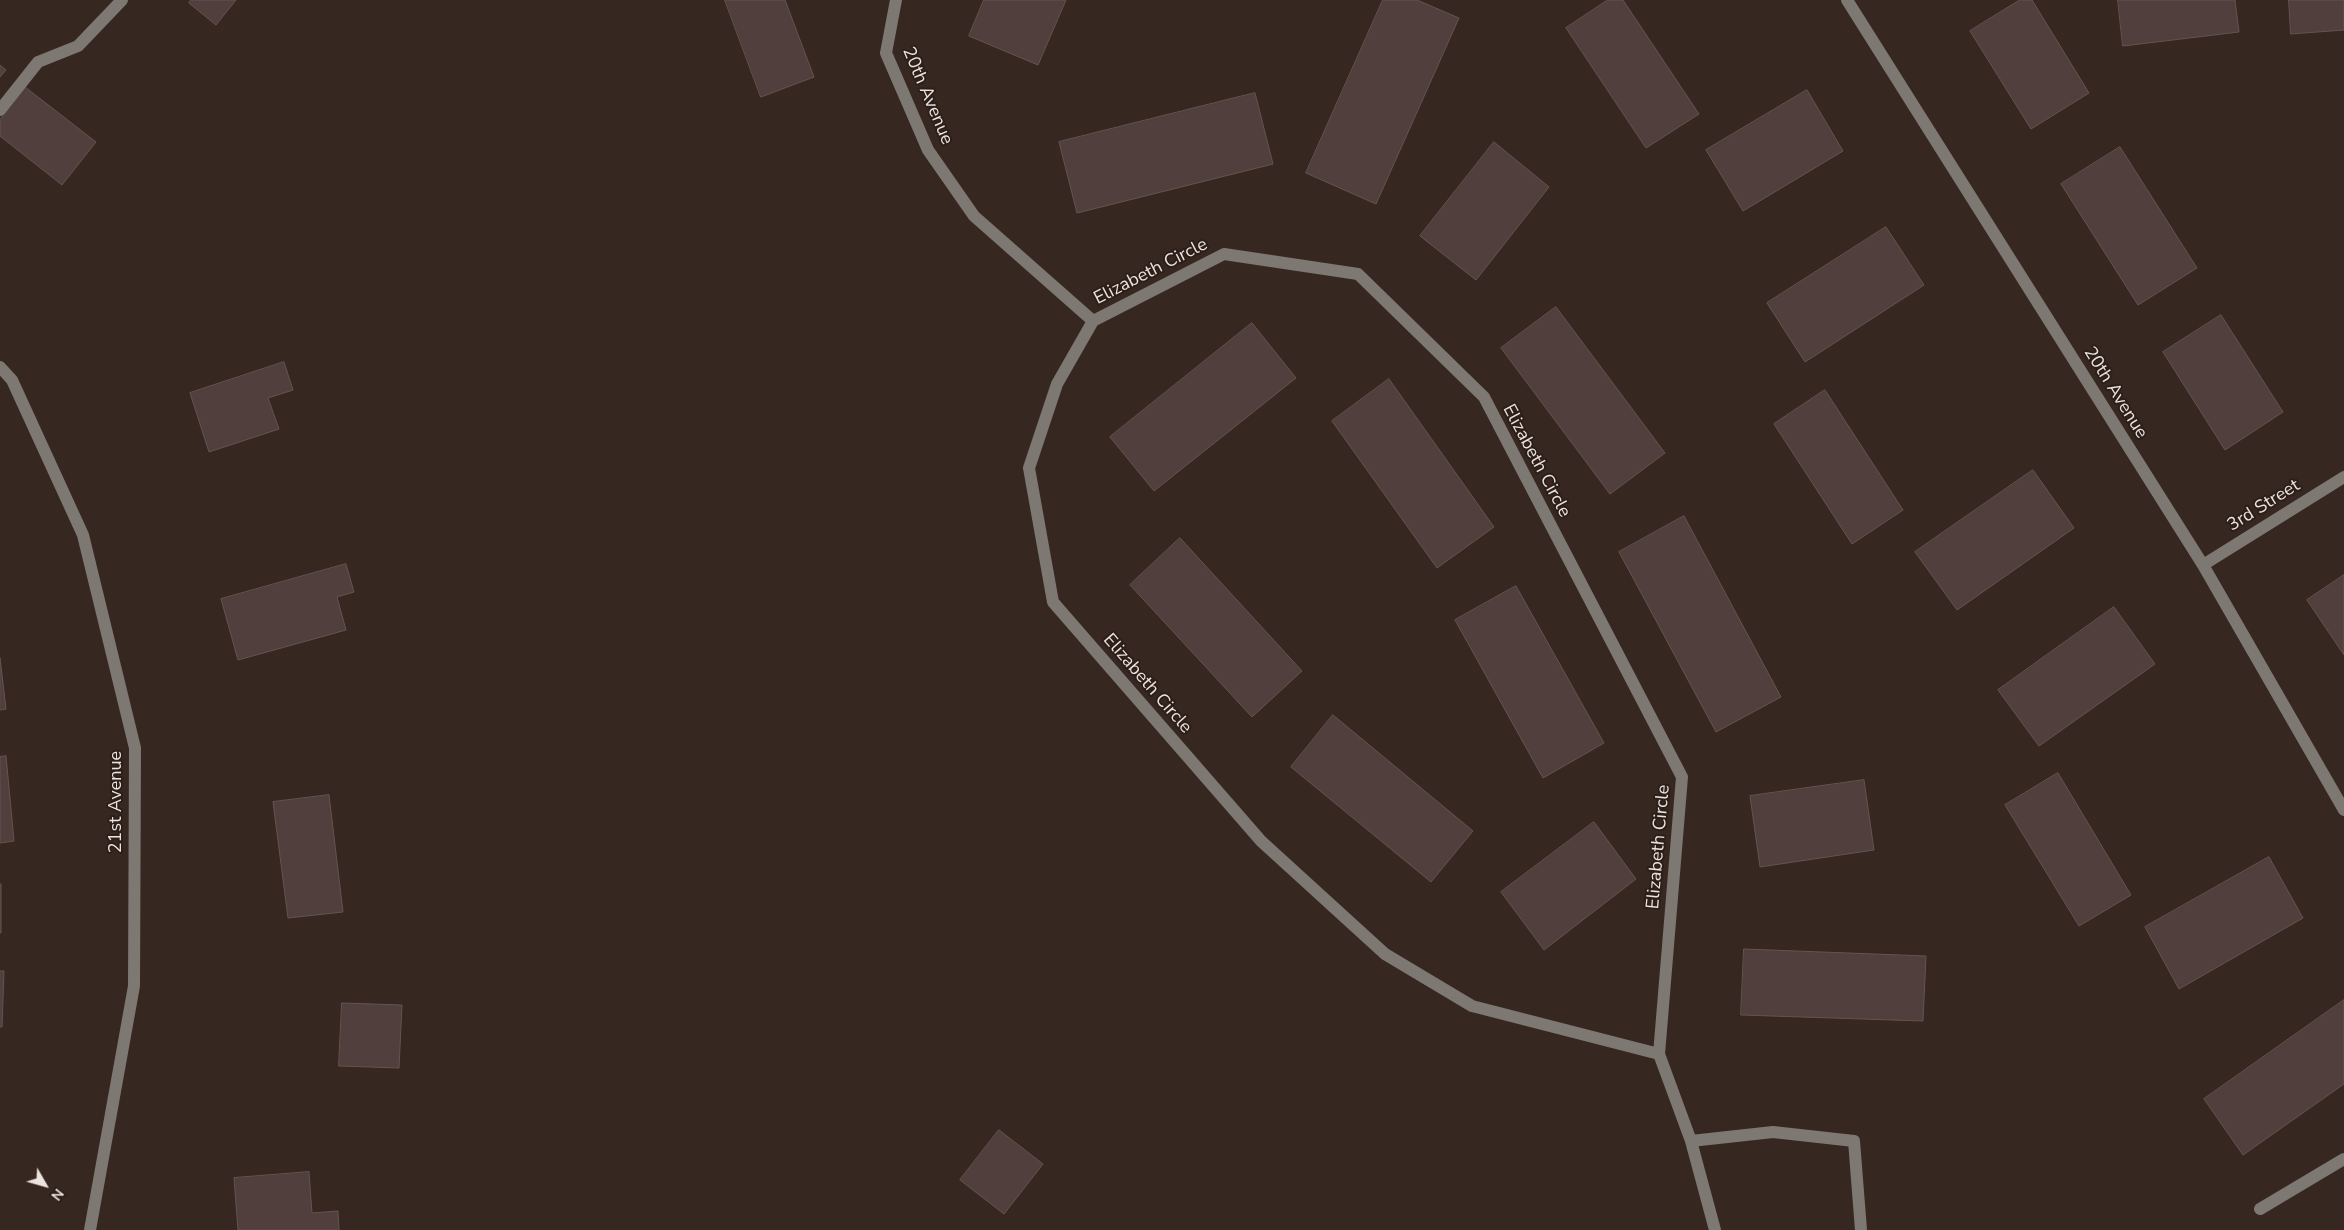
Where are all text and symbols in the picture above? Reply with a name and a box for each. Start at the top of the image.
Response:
street label: 20th Avenue [897,44,957,148]
street label: Elizabeth Circle [1091,234,1211,310]
street label: 20th Avenue [2078,343,2152,443]
street label: Elizabeth Circle [1497,401,1575,521]
street label: 3rd Street [2224,475,2304,537]
street label: Elizabeth Circle [1098,630,1196,738]
street label: 21st Avenue [106,751,128,853]
street label: Elizabeth Circle [1643,784,1675,910]
north arrow [20,1160,70,1210]
text: N [47,1185,68,1205]

